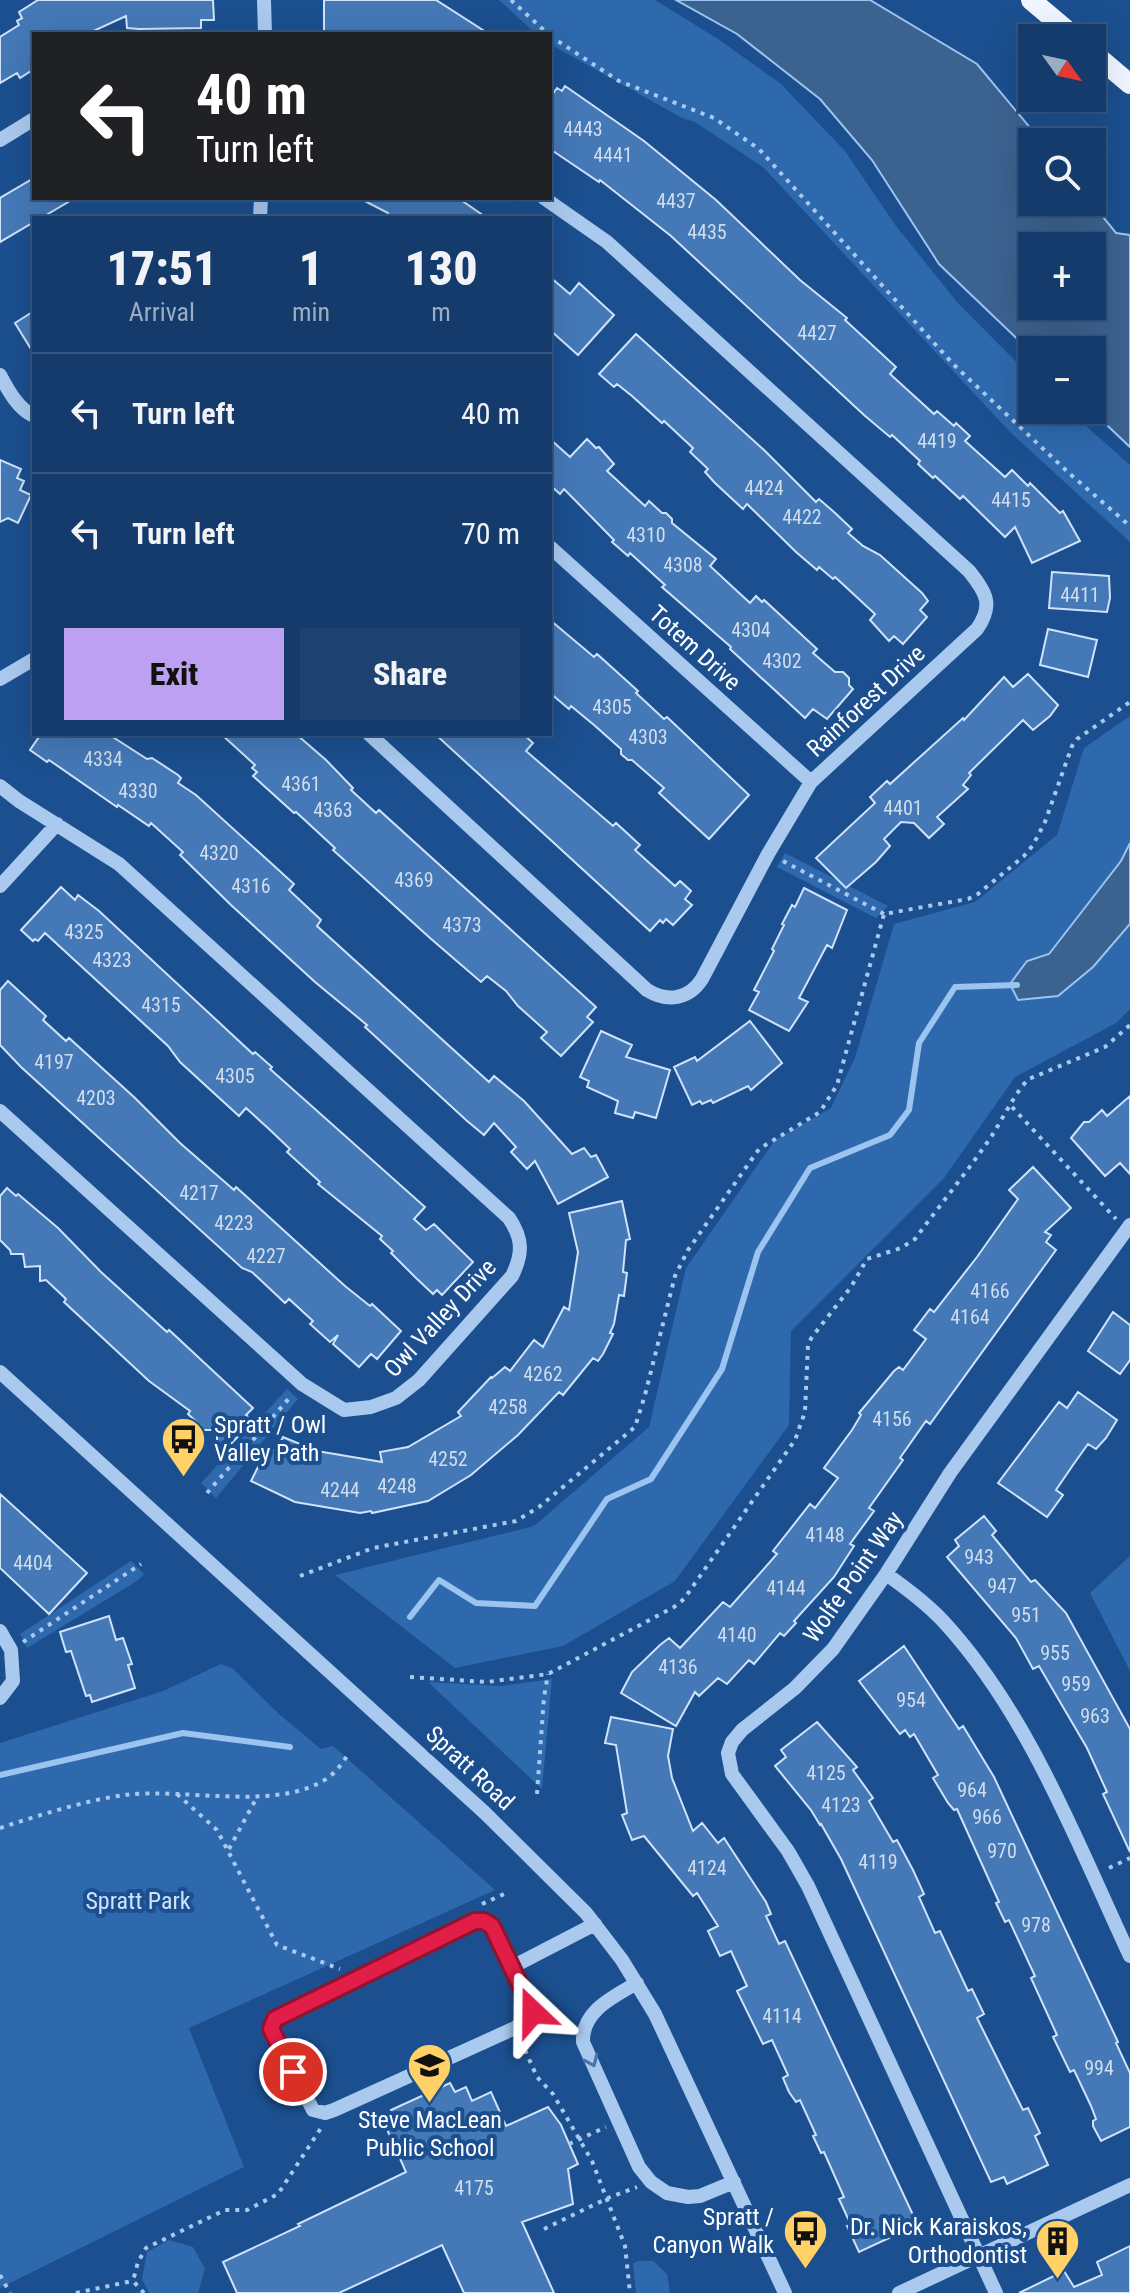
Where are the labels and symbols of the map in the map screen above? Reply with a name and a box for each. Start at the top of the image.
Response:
north arrow [1018,24,1106,112]
house number: 4443 [563,117,603,141]
house number: 4441 [593,143,633,167]
house number: 4437 [656,189,696,213]
house number: 4435 [687,220,727,244]
house number: 4427 [797,321,837,345]
house number: 4419 [917,429,957,453]
house number: 4424 [744,476,784,500]
house number: 4415 [991,488,1031,512]
house number: 4422 [782,505,822,529]
house number: 4310 [626,523,666,547]
house number: 4308 [663,553,703,577]
house number: 4411 [1060,583,1100,607]
street label: Totem Drive [644,600,746,696]
house number: 4304 [731,618,771,642]
street label: Rainforest Drive [801,639,931,763]
house number: 4302 [762,649,802,673]
house number: 4305 [592,695,632,719]
house number: 4303 [628,725,668,749]
house number: 4334 [83,747,123,771]
house number: 4361 [281,772,321,796]
house number: 4330 [118,779,158,803]
house number: 4401 [883,796,923,820]
house number: 4363 [313,798,353,822]
house number: 4320 [199,841,239,865]
house number: 4369 [394,868,434,892]
house number: 4316 [231,874,271,898]
house number: 4373 [442,913,482,937]
house number: 4325 [64,920,104,944]
house number: 4323 [92,948,132,972]
house number: 4315 [141,993,181,1017]
house number: 4197 [34,1050,74,1074]
house number: 4305 [215,1064,255,1088]
house number: 4203 [76,1086,116,1110]
house number: 4217 [179,1181,219,1205]
house number: 4223 [214,1211,254,1235]
house number: 4227 [246,1244,286,1268]
street label: Owl Valley Drive [378,1253,502,1383]
house number: 4166 [970,1279,1010,1303]
house number: 4164 [950,1305,990,1329]
house number: 4262 [523,1362,563,1386]
house number: 4258 [488,1395,528,1419]
house number: 4156 [872,1407,912,1431]
place label: Spratt / Owl Valley Path [214,1411,326,1467]
bus stop icon: Spratt / Owl Valley Path [159,1415,207,1478]
house number: 4252 [428,1447,468,1471]
house number: 4248 [377,1474,417,1498]
house number: 4244 [320,1478,360,1502]
street label: Wolfe Point Way [797,1506,909,1648]
house number: 4148 [805,1523,845,1547]
house number: 943 [964,1545,994,1569]
house number: 4404 [13,1551,53,1575]
house number: 947 [987,1574,1017,1598]
house number: 4144 [766,1576,806,1600]
house number: 951 [1011,1603,1041,1627]
house number: 4140 [717,1623,757,1647]
house number: 955 [1040,1641,1070,1665]
house number: 4136 [658,1655,698,1679]
house number: 959 [1061,1672,1091,1696]
house number: 954 [896,1688,926,1712]
house number: 963 [1080,1704,1110,1728]
street label: Spratt Road [420,1720,520,1816]
house number: 4125 [806,1761,846,1785]
house number: 964 [957,1778,987,1802]
house number: 4123 [821,1793,861,1817]
house number: 966 [972,1805,1002,1829]
house number: 970 [987,1839,1017,1863]
house number: 4119 [858,1850,898,1874]
house number: 4124 [687,1856,727,1880]
park label: Spratt Park [85,1887,191,1915]
house number: 978 [1021,1913,1051,1937]
position arrow [491,1970,575,2054]
house number: 4114 [762,2004,802,2028]
pin [259,2038,327,2106]
school or university icon: Steve MacLean Public School [406,2042,454,2105]
one-way arrow [582,2053,598,2067]
house number: 994 [1084,2056,1114,2080]
place label: Steve MacLean Public School [358,2106,502,2162]
house number: 4175 [454,2176,494,2200]
place label: Spratt / Canyon Walk [653,2203,774,2259]
bus stop icon: Spratt / Canyon Walk [781,2207,829,2270]
place label: Dr. Nick Karaiskos, Orthodontist [850,2213,1027,2269]
building icon: Dr. Nick Karaiskos, Orthodontist [1034,2217,1082,2280]

